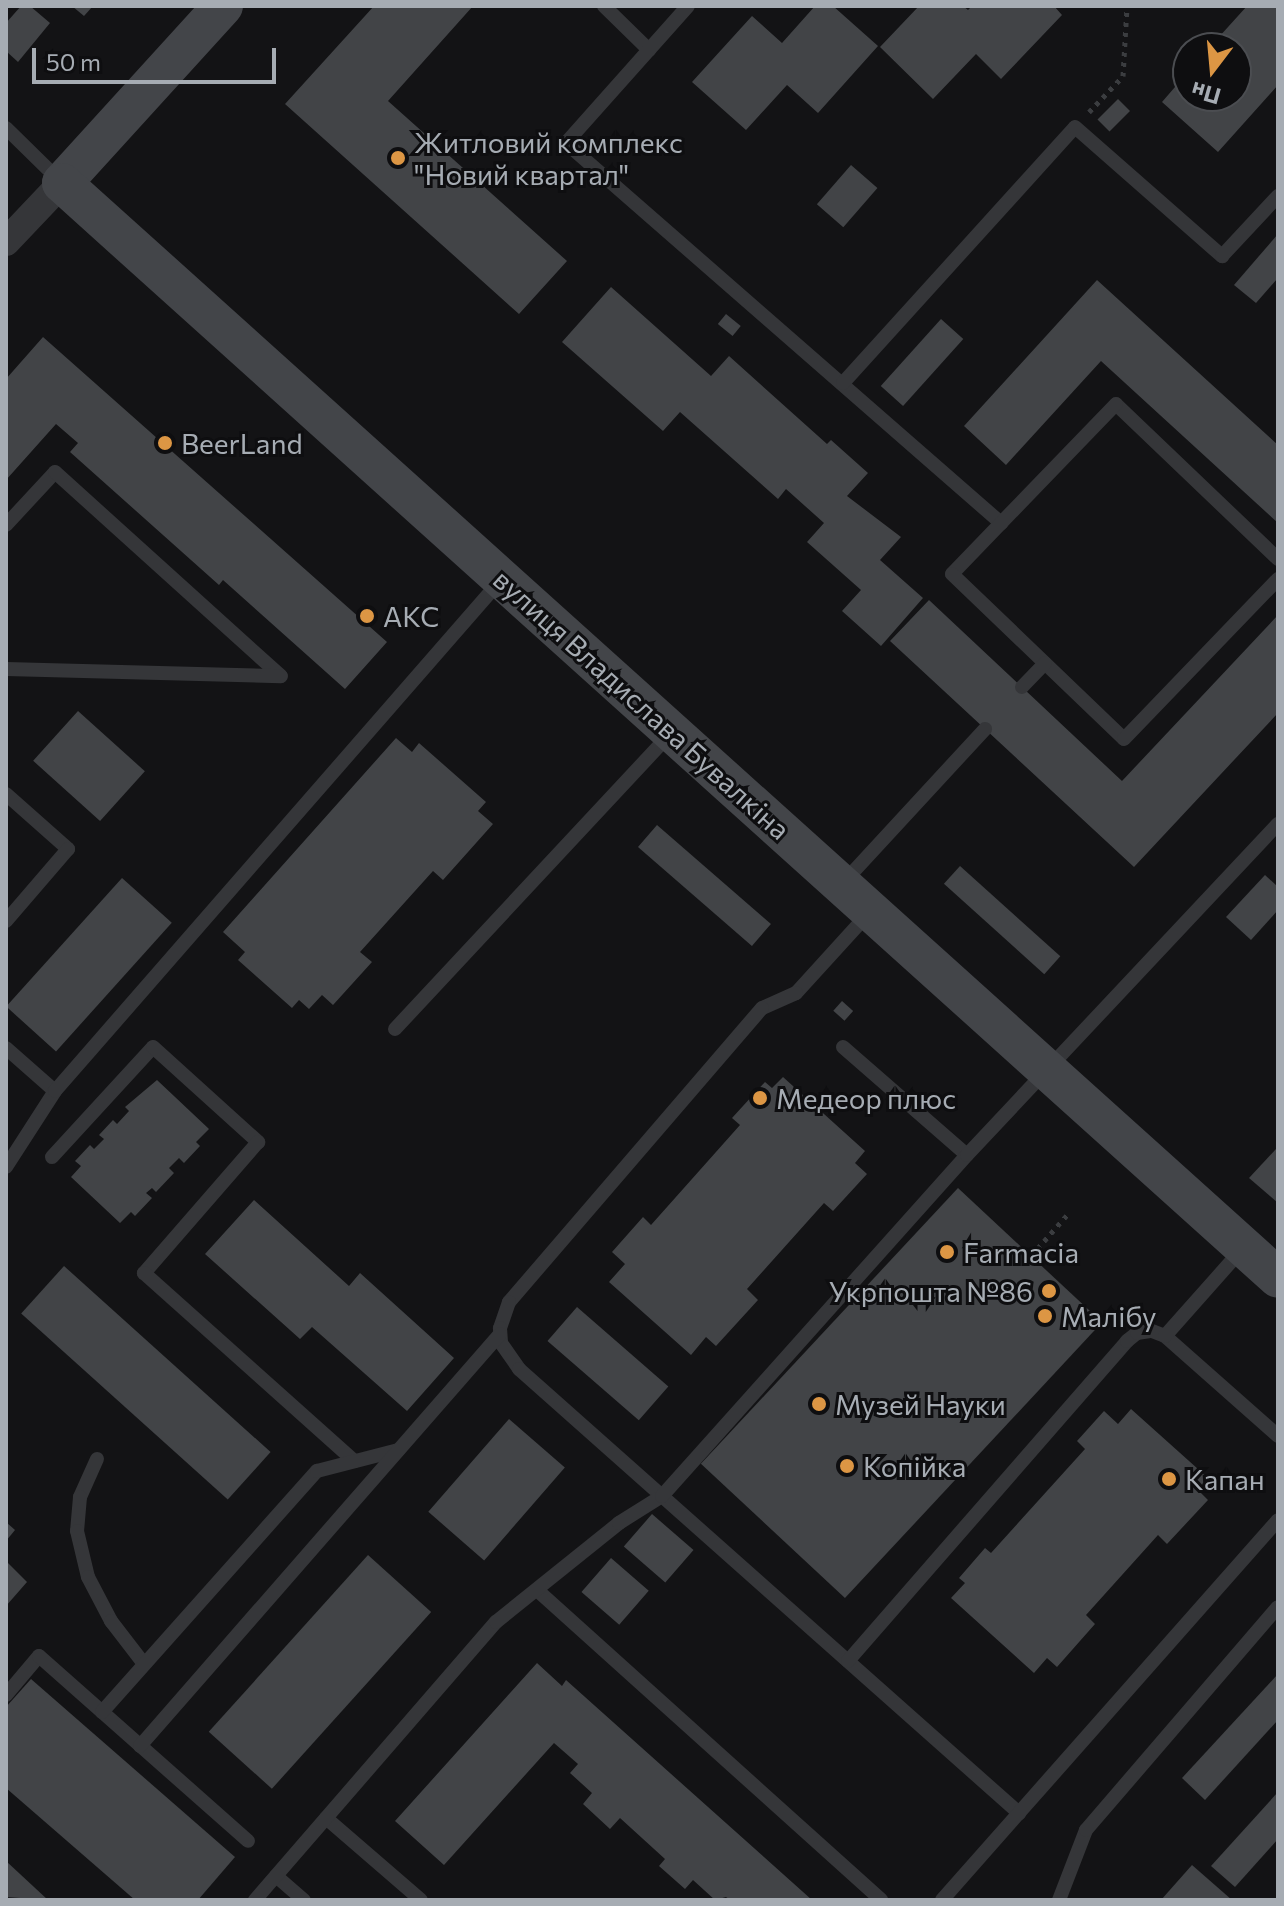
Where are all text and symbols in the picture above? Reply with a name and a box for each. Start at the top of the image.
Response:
scale bar [36,32,280,82]
north arrow [1172,32,1252,112]
text: 50 m [46,47,101,76]
text: Пн [1188,77,1224,111]
place label: Житловий комплекс "Новий квартал" [414,125,683,191]
marker: Житловий комплекс "Новий квартал" [389,149,407,167]
place label: BeerLand [181,426,303,460]
marker: BeerLand [156,434,174,452]
street label: вулиця Владислава Бувалкіна [487,562,797,846]
place label: АКС [383,599,439,633]
marker: АКС [358,607,376,625]
place label: Медеор плюс [776,1081,956,1115]
marker: Медеор плюс [751,1089,769,1107]
place label: Farmacia [963,1235,1079,1269]
marker: Farmacia [938,1243,956,1261]
place label: Укрпошта №86 [829,1274,1033,1308]
marker: Укрпошта №86 [1040,1282,1058,1300]
place label: Малiбу [1061,1299,1156,1333]
marker: Малiбу [1036,1307,1054,1325]
place label: Музей Науки [835,1387,1006,1421]
marker: Музей Науки [810,1395,828,1413]
place label: Копійка [863,1449,966,1483]
marker: Копійка [838,1457,856,1475]
place label: Капан [1185,1462,1265,1496]
marker: Капан [1160,1470,1178,1488]

